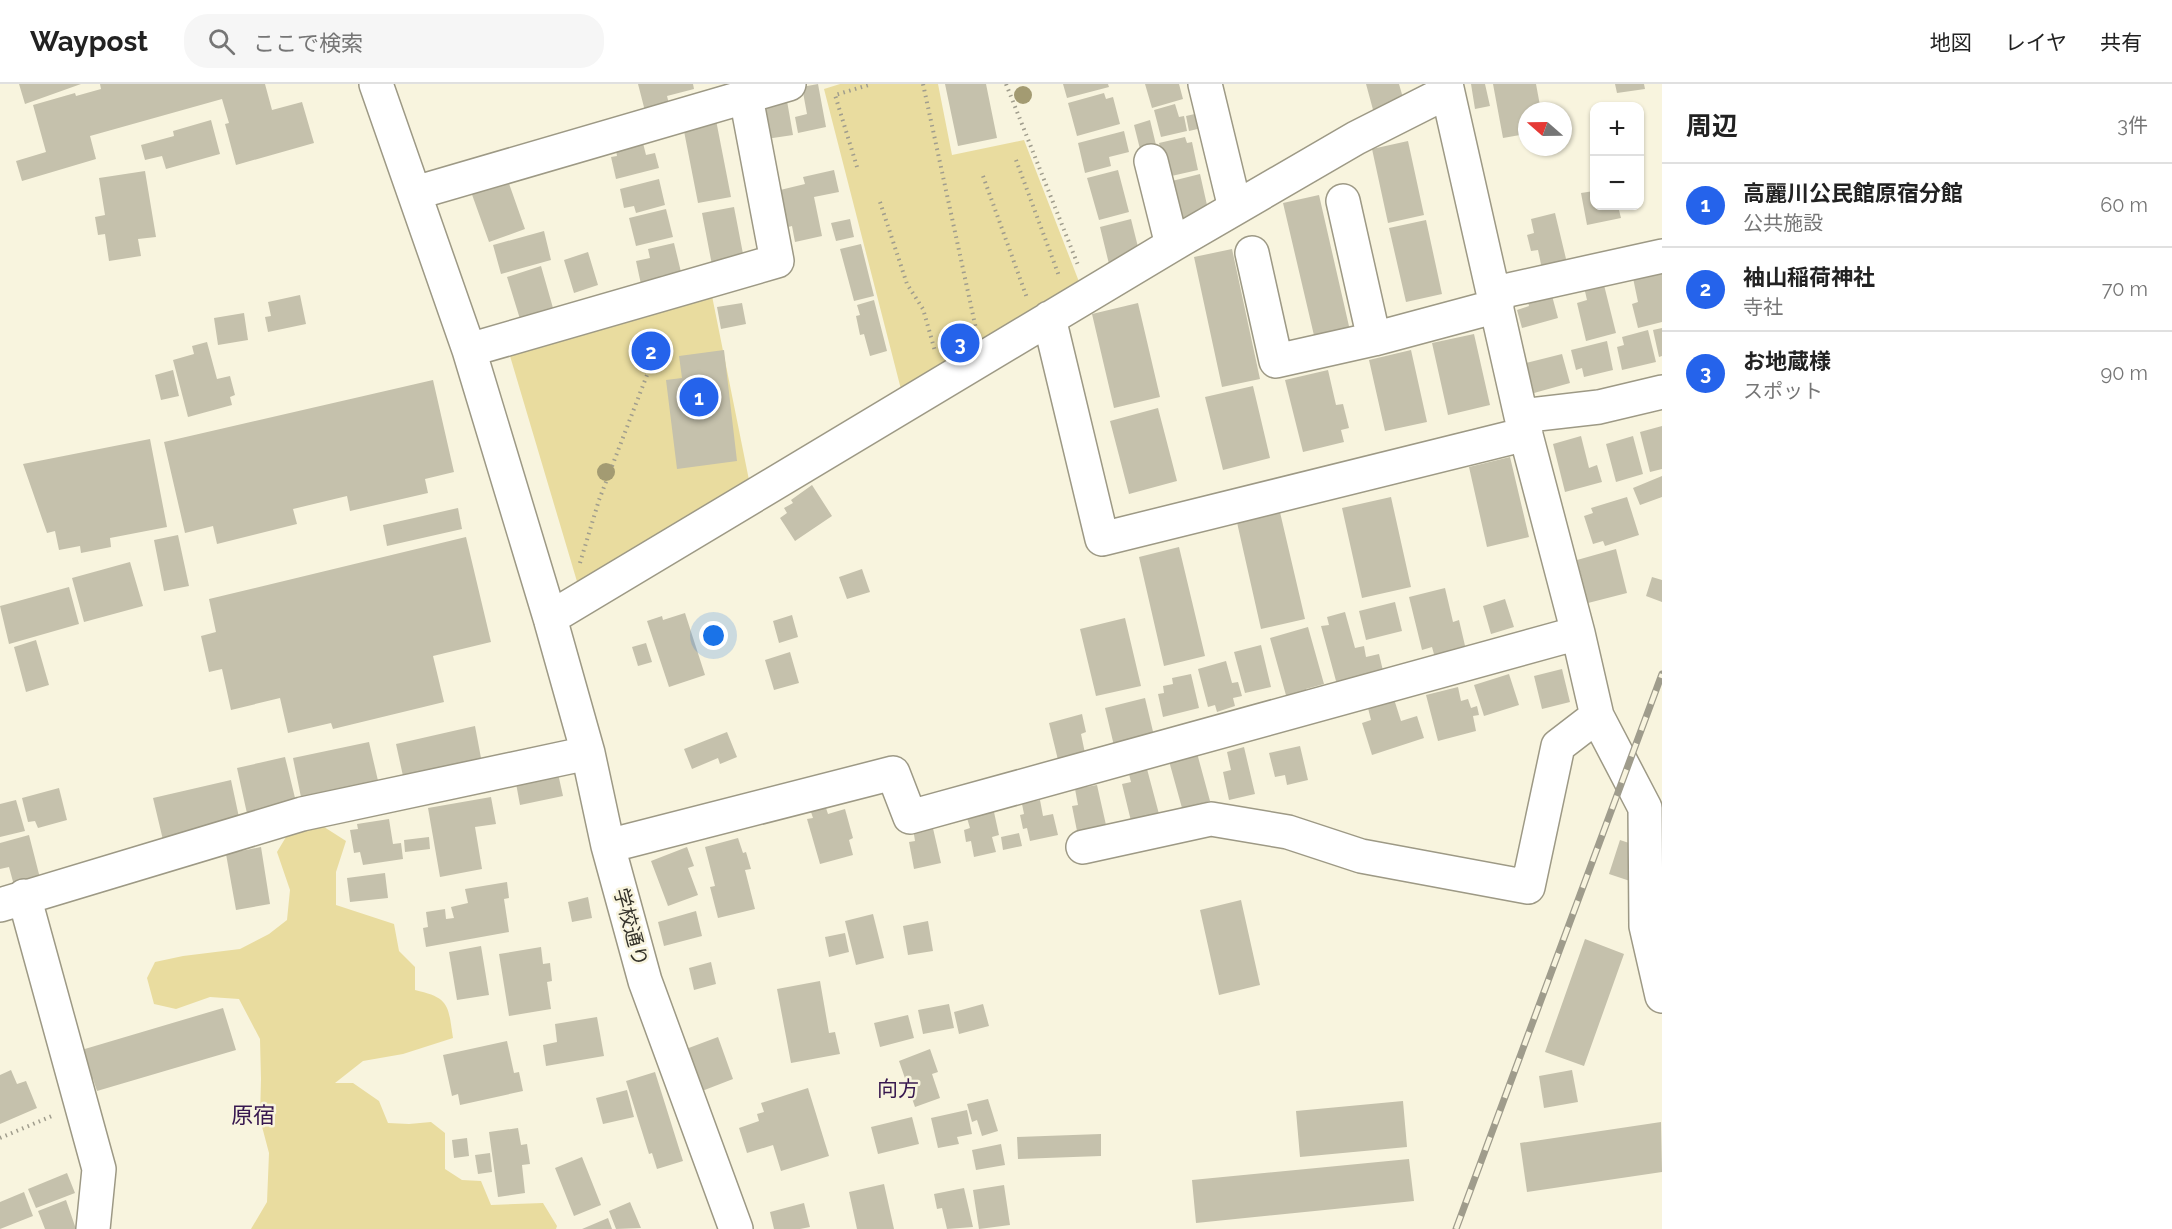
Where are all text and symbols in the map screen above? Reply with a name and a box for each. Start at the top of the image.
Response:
search box [184,14,604,68]
text: Waypost [30,25,148,58]
icon: search [205,25,238,58]
text: ここで検索 [253,30,363,56]
text: 地図 [1930,30,1972,55]
text: レイヤ [2005,30,2067,55]
text: 共有 [2100,30,2142,55]
north arrow [1518,102,1572,156]
map controls [1590,102,1644,210]
button: + [1590,102,1644,156]
text: 周辺 [1686,111,1738,141]
text: 3件 [2117,113,2148,137]
button: − [1590,156,1644,210]
text: 高麗川公民館原宿分館 [1743,180,1963,206]
text: 1 [1701,193,1710,217]
text: 60 m [2100,193,2148,217]
text: 公共施設 [1743,211,1823,235]
text: 袖山稲荷神社 [1743,264,1875,290]
text: 2 [1700,277,1711,301]
text: 70 m [2102,277,2148,301]
text: 寺社 [1743,295,1783,319]
pin: 3 [940,320,980,366]
pin: 2 [632,328,670,374]
text: お地蔵様 [1743,348,1831,374]
text: 3 [1700,361,1711,385]
text: 90 m [2101,361,2148,385]
pin: 1 [680,374,718,420]
text: スポット [1743,379,1823,403]
your location [699,621,728,650]
street label: 学校通り [609,885,653,969]
district label: 向方 [877,1076,919,1101]
district label: 原宿 [231,1102,275,1128]

